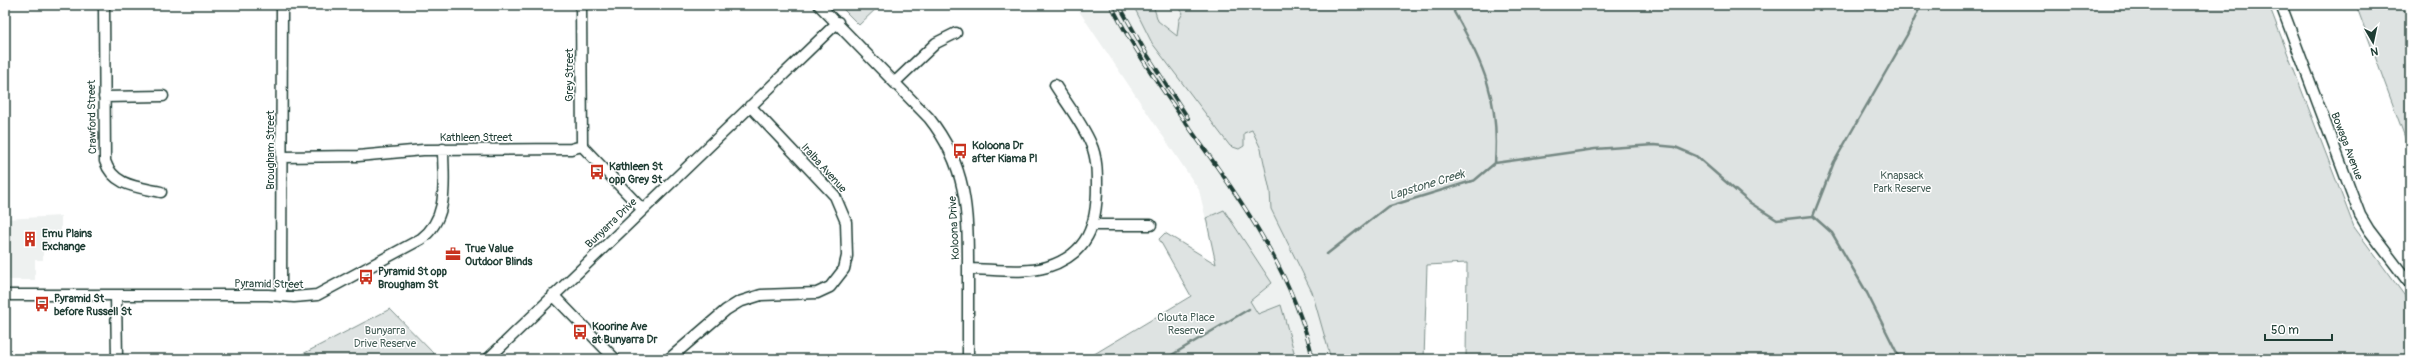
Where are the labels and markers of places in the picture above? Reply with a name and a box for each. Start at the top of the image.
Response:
place label: Koloona Dr after Kiama Pl [972,139,1038,165]
bus stop icon: Koloona Dr after Kiama Pl [951,142,969,160]
place label: Kathleen St opp Grey St [608,160,663,186]
bus stop icon: Kathleen St opp Grey St [588,163,606,181]
place label: Emu Plains Exchange [42,227,92,253]
building icon: Emu Plains Exchange [21,230,39,248]
place label: True Value Outdoor Blinds [464,242,533,268]
office icon: True Value Outdoor Blinds [444,245,462,263]
place label: Pyramid St opp Brougham St [378,265,447,291]
bus stop icon: Pyramid St opp Brougham St [357,268,375,286]
place label: Pyramid St before Russell St [54,292,132,318]
bus stop icon: Pyramid St before Russell St [33,295,51,313]
place label: Koorine Ave at Bunyarra Dr [592,320,658,346]
bus stop icon: Koorine Ave at Bunyarra Dr [571,323,589,341]

